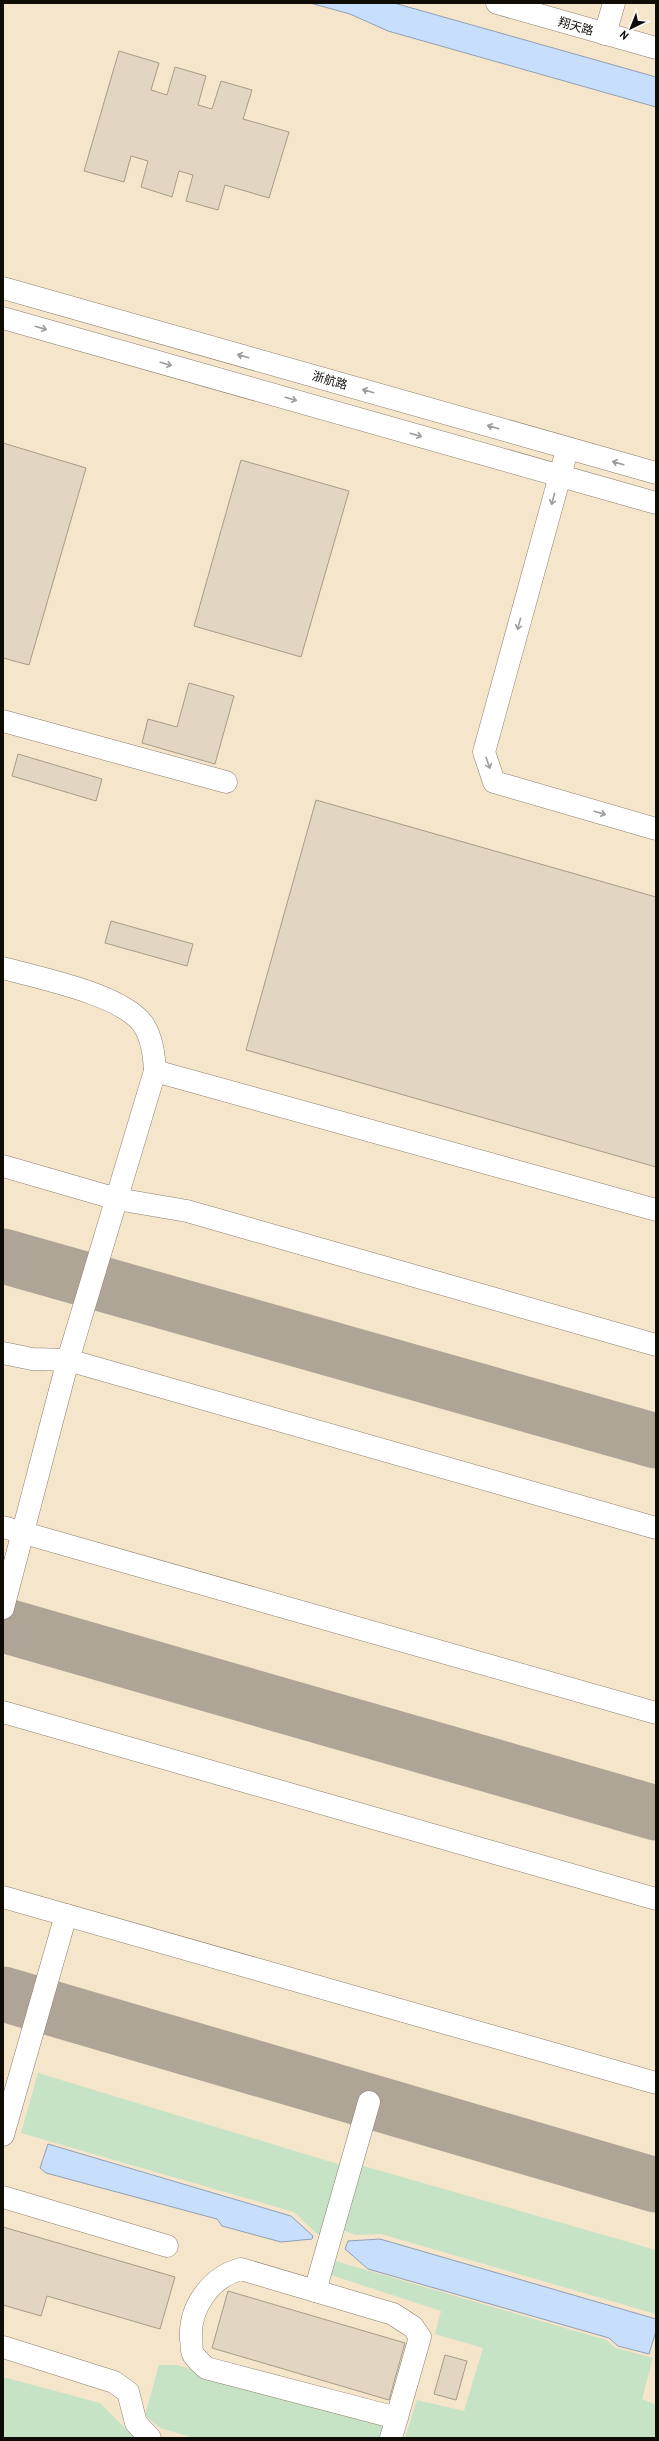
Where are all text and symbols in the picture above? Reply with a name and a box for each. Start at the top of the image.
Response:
north arrow [611,8,651,48]
street label: 翔天路 [557,14,595,38]
text: N [617,28,632,43]
one-way arrow [34,325,47,333]
one-way arrow [237,352,250,359]
one-way arrow [159,361,172,368]
street label: 浙航路 [311,368,349,392]
one-way arrow [362,387,375,395]
one-way arrow [284,396,297,403]
one-way arrow [487,423,500,430]
one-way arrow [409,432,422,439]
one-way arrow [612,459,625,466]
one-way arrow [549,492,556,505]
one-way arrow [515,618,522,631]
one-way arrow [484,757,492,769]
one-way arrow [593,810,606,817]

